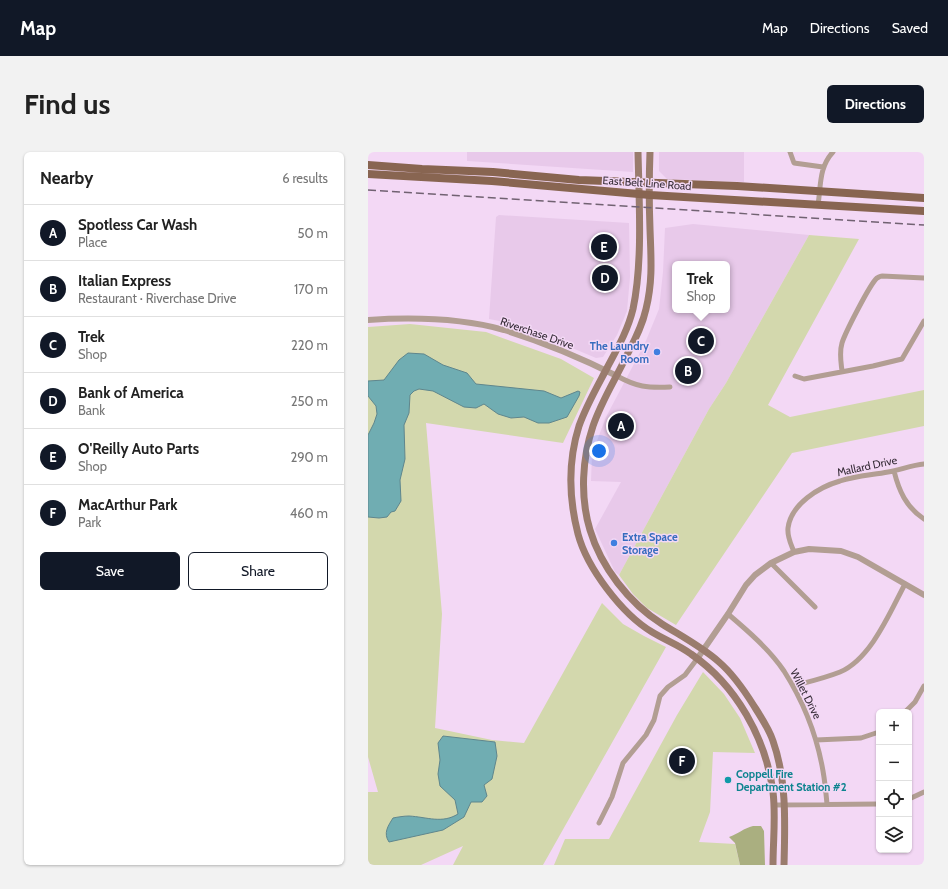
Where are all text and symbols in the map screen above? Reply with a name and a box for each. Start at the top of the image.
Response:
text: Map [20,17,56,40]
text: Map [762,19,788,37]
text: Directions [810,19,870,37]
text: Saved [892,19,928,37]
button: Directions [827,85,924,123]
text: Find us [24,87,110,121]
text: Nearby [40,168,93,188]
text: 6 results [282,170,328,186]
street label: East Belt Line Road [602,173,692,193]
text: Spotless Car Wash [78,216,197,234]
text: A [49,225,57,241]
text: 50 m [298,225,328,241]
pin: E [591,232,617,262]
text: Place [78,234,107,250]
popup [672,261,730,313]
pin: D [592,263,618,293]
text: Trek [687,270,713,288]
text: Italian Express [78,272,171,290]
text: B [49,281,57,297]
text: 170 m [294,281,328,297]
text: Shop [687,288,715,304]
text: Restaurant · Riverchase Drive [78,290,237,306]
street label: Riverchase Drive [498,314,576,352]
pin: C [688,326,714,356]
text: Trek [78,328,105,346]
text: C [49,337,57,353]
text: 220 m [291,337,328,353]
place label: The Laundry Room [590,339,649,366]
text: Shop [78,346,107,362]
marker: The Laundry Room [652,347,662,357]
pin: B [675,356,701,386]
text: Bank of America [78,384,184,402]
text: D [48,393,58,409]
text: 250 m [291,393,328,409]
text: Bank [78,402,105,418]
pin: A [608,411,634,441]
text: O'Reilly Auto Parts [78,440,199,458]
your location [589,441,609,461]
text: E [49,449,57,465]
text: 290 m [290,449,328,465]
street label: Mallard Drive [836,453,899,479]
text: Shop [78,458,107,474]
text: MacArthur Park [78,496,177,514]
text: F [50,505,56,521]
text: 460 m [290,505,328,521]
text: Park [78,514,101,530]
place label: Extra Space Storage [622,530,678,557]
marker: Extra Space Storage [609,538,619,548]
button: Save [40,552,180,590]
button: Share [188,552,328,590]
street label: Willet Drive [787,667,825,722]
map controls [876,709,912,853]
button: + [876,709,912,745]
button: − [876,745,912,781]
pin: F [669,746,695,776]
place label: Coppell Fire Department Station #2 [736,767,847,794]
marker: Coppell Fire Department Station #2 [723,775,733,785]
button: locate [876,781,912,817]
button: layers [876,817,912,853]

